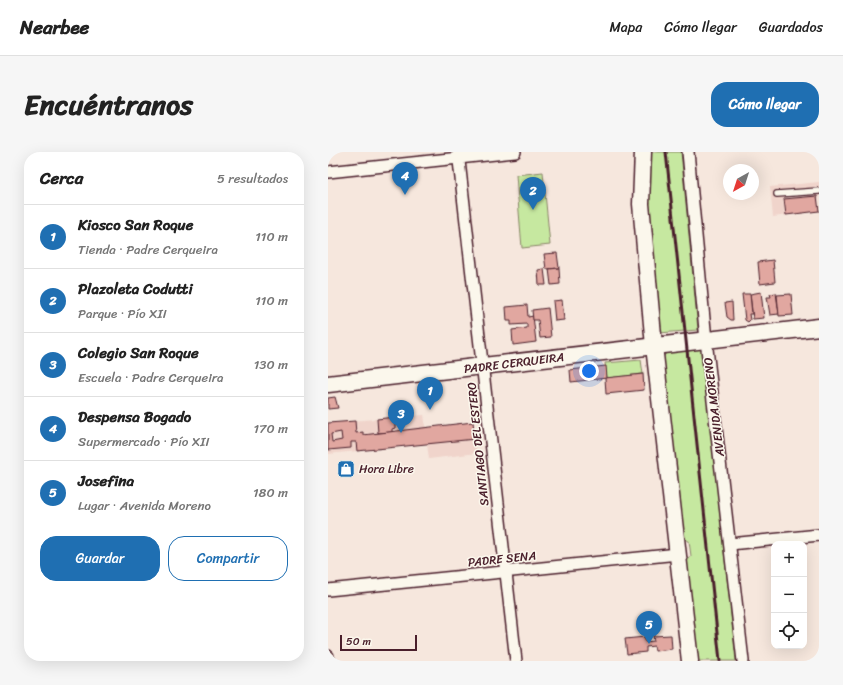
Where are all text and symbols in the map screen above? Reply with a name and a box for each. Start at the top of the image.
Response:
text: Nearbee [20,11,89,44]
text: Mapa [609,15,642,40]
text: Cómo llegar [664,15,737,40]
text: Guardados [759,15,823,40]
text: Encuéntranos [24,80,193,129]
button: Cómo llegar [711,82,819,127]
pin: 4 [392,162,418,195]
text: Cerca [40,163,83,193]
north arrow [723,164,759,200]
text: 5 resultados [217,167,288,190]
pin: 2 [520,177,546,210]
text: Kiosco San Roque [78,212,193,238]
text: 1 [50,225,56,248]
text: 110 m [255,225,288,248]
text: Tienda · Padre Cerqueira [78,238,218,261]
text: Plazoleta Codutti [78,276,193,302]
text: 2 [49,289,57,312]
text: 110 m [255,289,288,312]
text: Parque · Pío XII [78,302,167,325]
text: Colegio San Roque [78,340,199,366]
street label: PADRE CERQUEIRA [463,346,566,380]
text: 3 [49,353,57,376]
text: 130 m [254,353,288,376]
street label: AVENIDA MORENO [697,356,731,459]
your location [579,361,599,381]
text: Escuela · Padre Cerqueira [78,366,224,389]
pin: 1 [417,377,443,410]
street label: SANTIAGO DEL ESTERO [461,381,495,507]
pin: 3 [388,400,414,433]
text: Despensa Bogado [78,404,191,430]
text: 4 [49,417,57,440]
text: 170 m [253,417,288,440]
text: Supermercado · Pío XII [78,430,210,453]
place label: Hora Libre [359,458,414,480]
shop icon: Hora Libre [336,459,356,479]
text: Josefina [78,468,134,494]
text: 5 [49,481,57,504]
text: 180 m [253,481,288,504]
text: Lugar · Avenida Moreno [78,494,211,517]
button: Guardar [40,536,160,581]
button: Compartir [168,536,288,581]
map controls [771,541,807,649]
button: + [771,541,807,577]
street label: PADRE SENA [467,544,537,574]
button: − [771,577,807,613]
pin: 5 [636,611,662,644]
button: locate [771,613,807,649]
text: 50 m [346,632,371,651]
scale bar [340,633,417,652]

